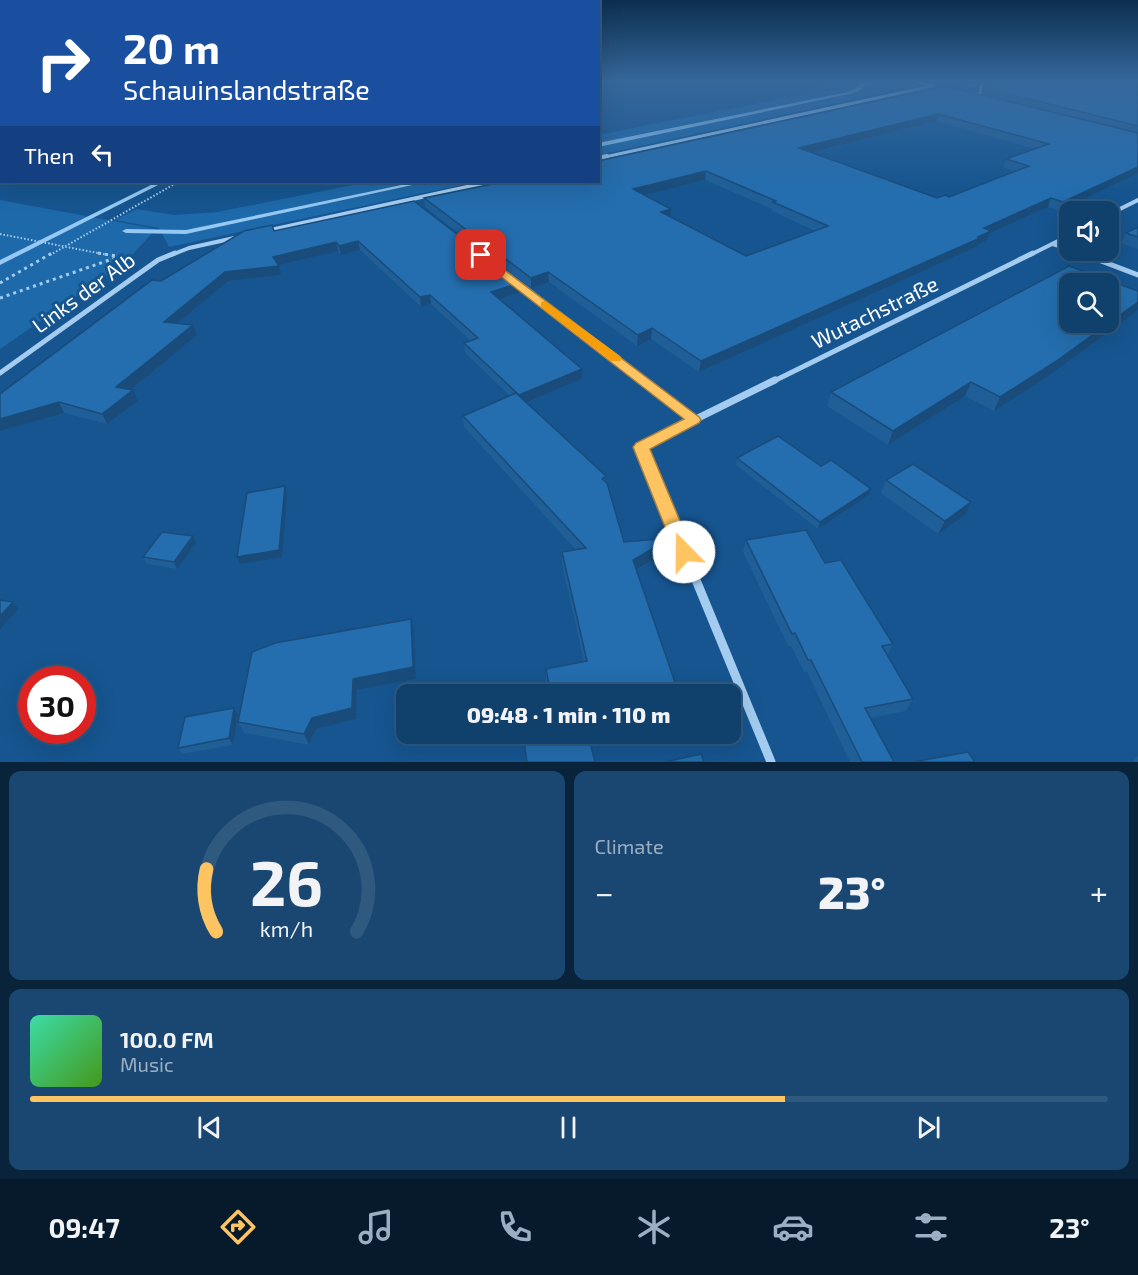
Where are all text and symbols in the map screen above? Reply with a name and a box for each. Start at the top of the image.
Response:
text: 20 m [123,22,220,72]
icon: right [24,24,102,102]
text: Schauinslandstraße [123,73,370,105]
icon: left [86,138,119,171]
text: Then [24,142,74,168]
map controls [1059,201,1119,333]
button: sound [1059,201,1119,261]
pin [455,229,506,280]
icon: arrive [464,238,497,271]
street label: Links der Alb [27,246,139,337]
street label: Wutachstraße [807,270,942,353]
button: search [1059,273,1119,333]
position arrow [652,520,716,584]
speed limit sign: 30 [18,666,96,744]
text: 09:48 · 1 min · 110 m [467,701,670,727]
text: Climate [595,834,664,858]
text: 26 [250,844,323,919]
text: 23° [818,864,886,918]
text: − [595,872,614,912]
text: + [1090,872,1108,912]
text: km/h [260,917,313,942]
text: 100.0 FM [120,1026,214,1052]
text: Music [120,1052,174,1076]
icon: previous [193,1111,226,1144]
icon: pause [552,1111,585,1144]
icon: next [912,1111,945,1144]
icon: directions [217,1206,259,1248]
icon: music [355,1206,397,1248]
icon: phone [494,1206,536,1248]
icon: climate [633,1206,675,1248]
icon: car [772,1206,814,1248]
icon: filters [910,1206,952,1248]
text: 09:47 [48,1211,120,1243]
text: 23° [1049,1211,1090,1243]

